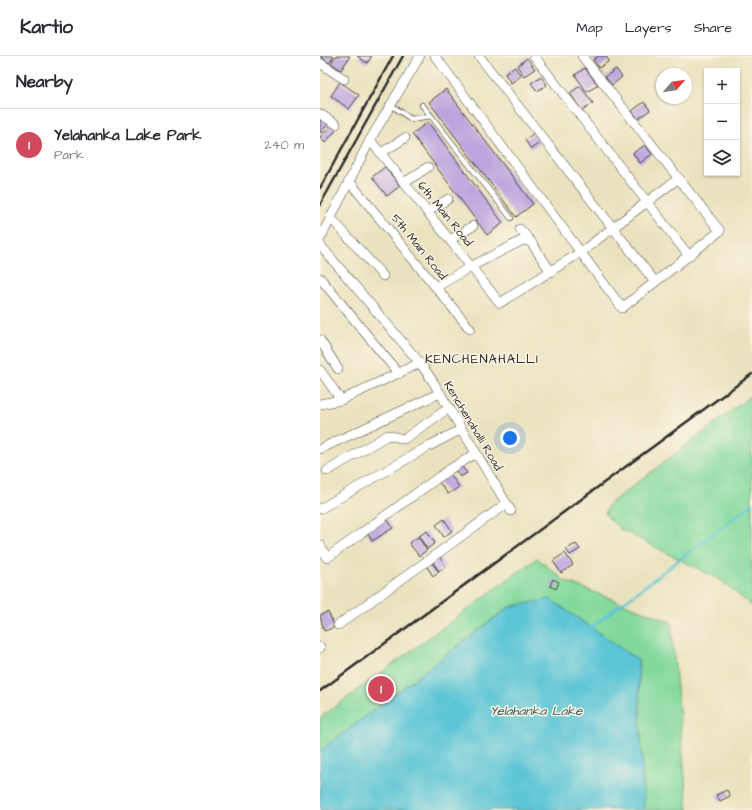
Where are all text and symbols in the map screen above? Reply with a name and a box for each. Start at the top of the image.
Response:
text: Kartio [20,14,73,41]
text: Map [576,18,603,38]
text: Layers [625,18,672,38]
text: Share [694,18,732,38]
north arrow [656,68,692,104]
map controls [704,68,740,176]
button: + [704,68,740,104]
text: Nearby [16,70,73,94]
button: − [704,104,740,140]
text: Yelahanka Lake Park [54,125,202,146]
text: 1 [28,136,30,154]
text: 240 m [264,136,304,154]
button: layers [704,140,740,176]
text: Park [54,146,84,164]
street label: 6th Main Road [413,178,477,250]
street label: 5th Main Road [387,210,451,284]
district label: KENCHENAHALLI [425,350,539,368]
street label: Kenchenahalli Road [439,378,507,474]
your location [500,428,520,448]
pin: 1 [368,674,394,704]
water label: Yelahanka Lake [490,702,583,720]

